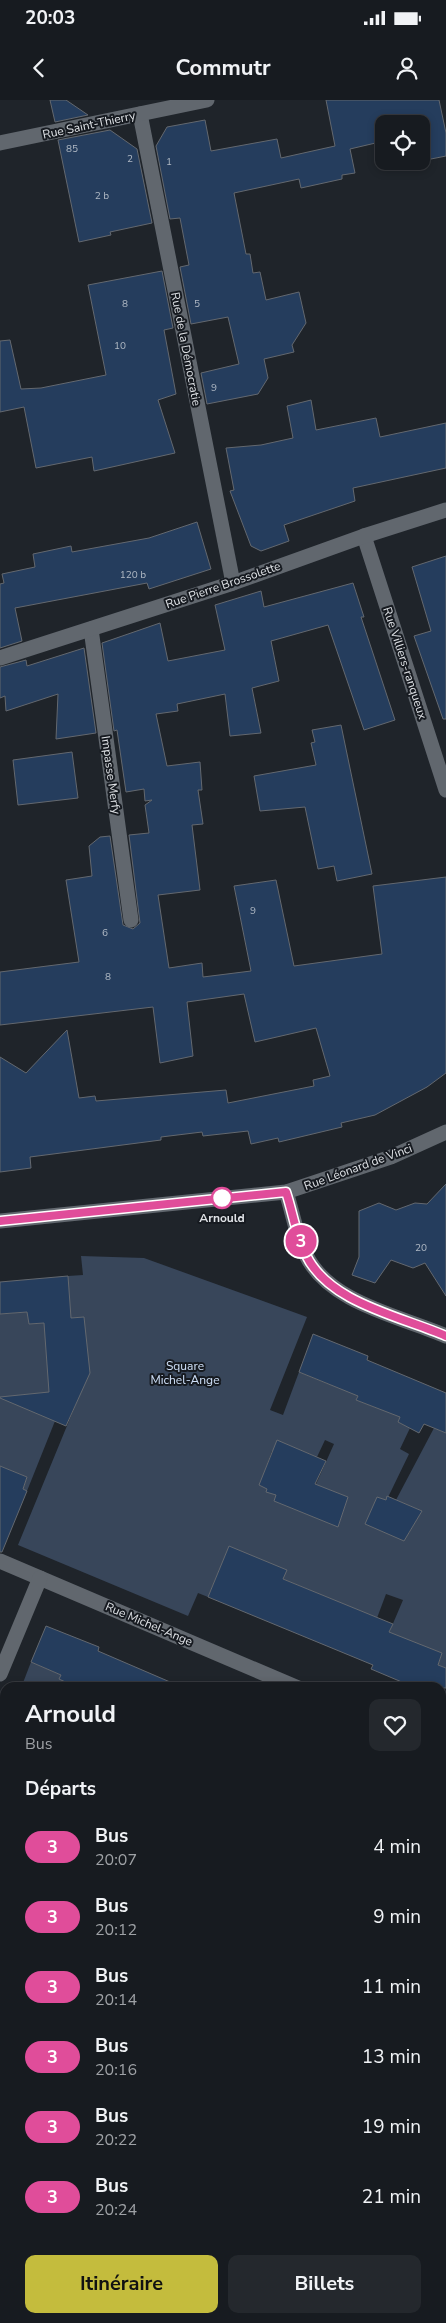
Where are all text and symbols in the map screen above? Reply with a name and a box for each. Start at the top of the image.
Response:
text: 20:03 [25,5,75,31]
text: Commutr [175,53,271,83]
icon: back [25,54,53,82]
icon: person [393,54,421,82]
street label: Rue Saint-Thierry [41,107,138,143]
map controls [375,115,430,170]
button: locate [375,115,430,170]
house number: 85 [66,142,78,156]
house number: 2 [127,152,133,166]
house number: 1 [166,155,172,169]
house number: 2 b [95,189,109,203]
street label: Rue de la Démocratie [167,291,205,407]
house number: 8 [122,297,128,311]
house number: 5 [194,297,200,311]
house number: 10 [114,339,126,353]
house number: 9 [211,381,217,395]
street label: Rue Pierre Brossolette [163,558,283,612]
house number: 120 b [120,568,146,582]
street label: Rue Villiers-ranqueux [379,605,431,722]
street label: Impasse Merfy [98,735,125,816]
house number: 9 [250,904,256,918]
house number: 6 [102,926,108,940]
house number: 8 [105,970,111,984]
street label: Rue Léonard de Vinci [302,1140,414,1194]
marker: Arnould [211,1187,233,1209]
place label: Arnould [199,1210,245,1226]
line badge: 3 [285,1225,317,1257]
text: 3 [296,1229,306,1253]
house number: 20 [415,1241,427,1255]
park label: Square Michel-Ange [150,1358,220,1388]
street label: Rue Michel-Ange [103,1598,195,1650]
text: Arnould [25,1698,116,1730]
button: heart [369,1699,421,1751]
text: Bus [25,1733,53,1755]
text: Départs [25,1776,96,1802]
text: Bus [95,1823,128,1849]
text: 4 min [373,1834,421,1860]
text: 3 [47,1835,58,1859]
text: 20:07 [95,1849,137,1871]
text: Bus [95,1893,128,1919]
text: 9 min [373,1904,421,1930]
text: 3 [47,1905,58,1929]
text: 20:12 [95,1919,137,1941]
text: Bus [95,1963,128,1989]
text: 11 min [362,1974,421,2000]
text: 3 [47,1975,58,1999]
text: 20:14 [95,1989,137,2011]
text: Bus [95,2033,128,2059]
text: 13 min [362,2044,421,2070]
text: 3 [47,2045,58,2069]
text: 20:16 [95,2059,137,2081]
text: Bus [95,2103,128,2129]
text: 19 min [362,2114,421,2140]
text: 3 [47,2115,58,2139]
text: 20:22 [95,2129,137,2151]
text: Bus [95,2173,128,2199]
text: 21 min [362,2184,421,2210]
text: 3 [47,2185,58,2209]
text: 20:24 [95,2199,137,2221]
button: Itinéraire [25,2255,218,2313]
button: Billets [228,2255,421,2313]

